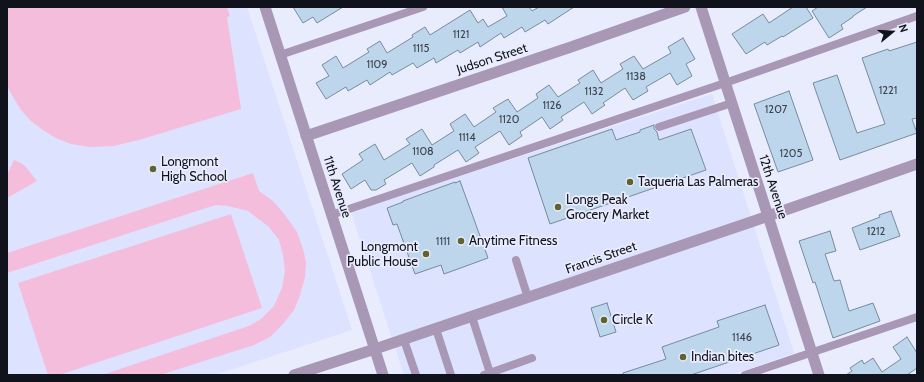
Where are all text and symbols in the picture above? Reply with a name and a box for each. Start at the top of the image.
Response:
north arrow [872,12,912,52]
text: N [896,22,911,34]
house number: 1121 [453,28,469,42]
street label: Judson Street [455,40,529,78]
house number: 1115 [413,42,429,56]
house number: 1109 [366,58,388,72]
house number: 1138 [626,70,646,84]
house number: 1221 [879,84,897,98]
house number: 1132 [585,85,603,99]
house number: 1126 [542,99,562,113]
house number: 1207 [765,103,787,117]
house number: 1120 [499,113,519,127]
house number: 1114 [458,131,476,145]
house number: 1108 [412,145,434,159]
house number: 1205 [780,147,802,161]
street label: 12th Avenue [755,153,791,221]
place label: Longmont High School [161,154,227,185]
street label: 11th Avenue [320,154,354,220]
marker: Longmont High School [148,164,158,174]
place label: Taqueria Las Palmeras [638,174,758,190]
marker: Taqueria Las Palmeras [625,177,635,187]
place label: Longs Peak Grocery Market [566,192,649,223]
marker: Longs Peak Grocery Market [553,202,563,212]
house number: 1212 [867,225,885,239]
place label: Anytime Fitness [469,233,557,249]
house number: 1111 [436,235,450,249]
marker: Anytime Fitness [456,236,466,246]
place label: Longmont Public House [347,239,418,270]
street label: Francis Street [563,239,639,277]
marker: Longmont Public House [421,249,431,259]
place label: Circle K [612,312,653,328]
marker: Circle K [599,315,609,325]
house number: 1146 [732,331,752,345]
place label: Indian bites [691,349,754,365]
marker: Indian bites [678,352,688,362]

